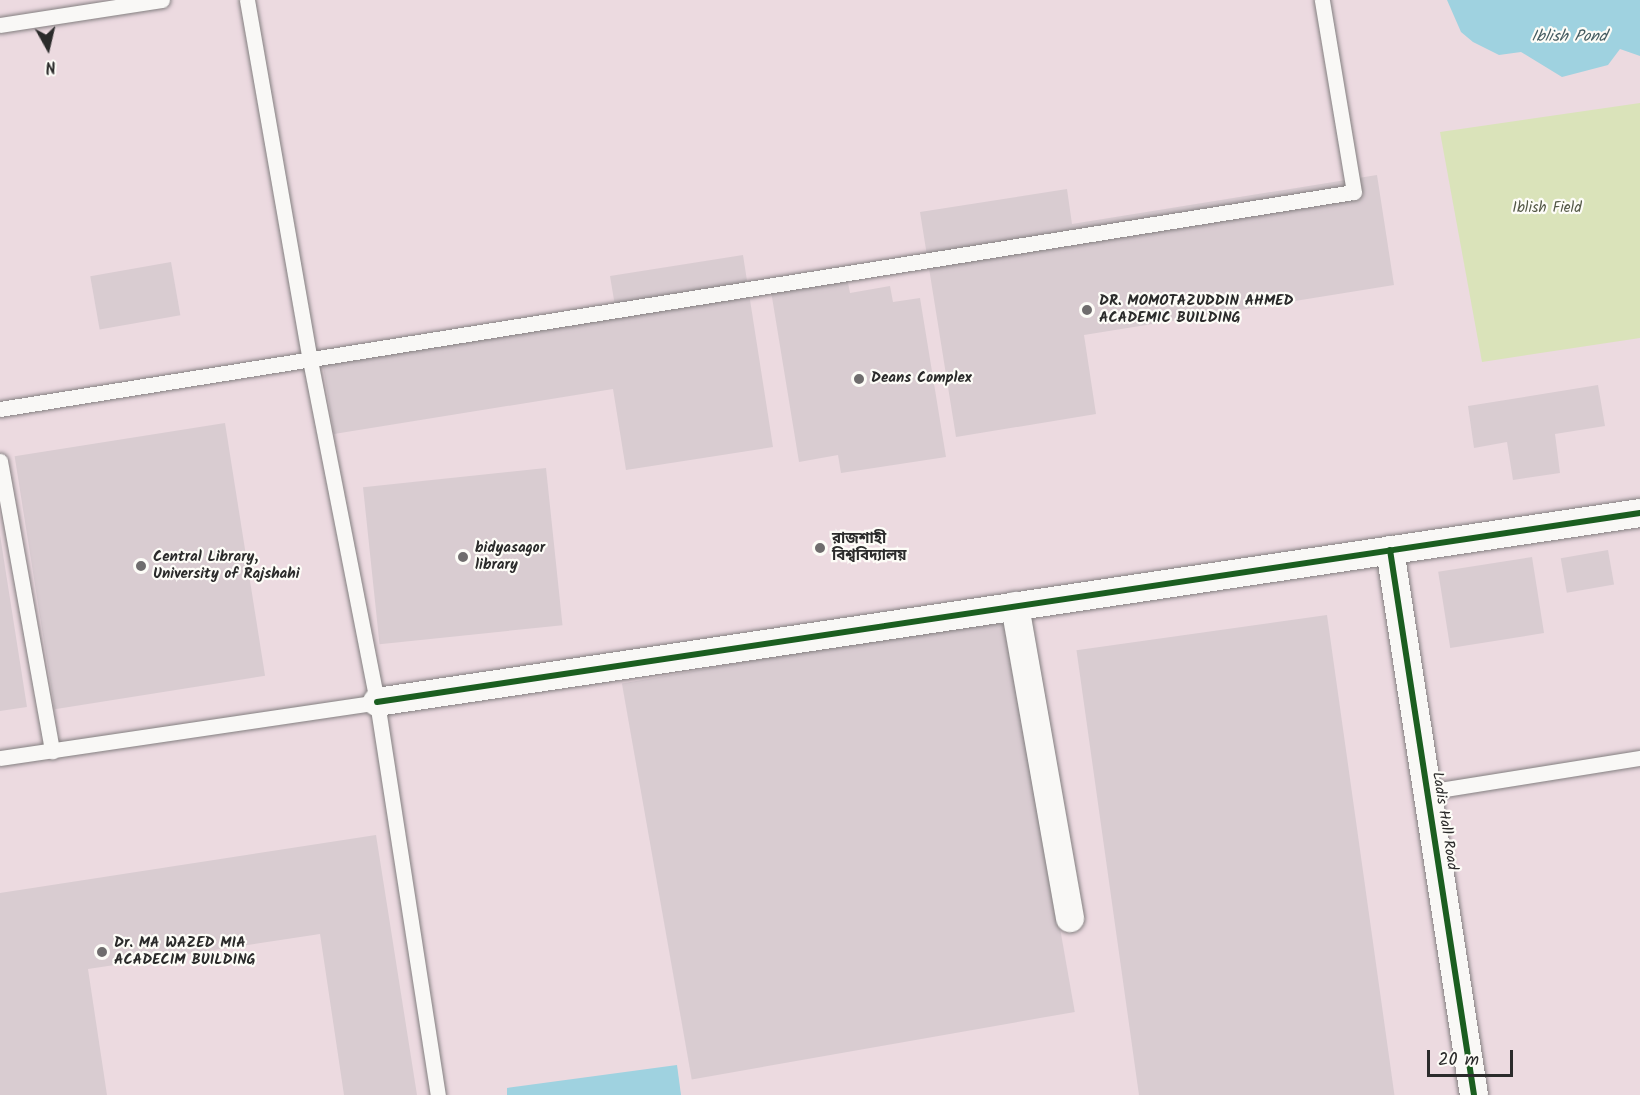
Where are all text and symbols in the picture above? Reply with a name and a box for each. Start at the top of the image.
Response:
north arrow [18,18,78,78]
water label: Iblish Pond [1531,27,1607,47]
text: N [44,53,57,79]
park label: Iblish Field [1512,200,1582,218]
place label: DR. MOMOTAZUDDIN AHMED ACADEMIC BUILDING [1099,292,1293,327]
marker: DR. MOMOTAZUDDIN AHMED ACADEMIC BUILDING [1080,303,1094,317]
place label: Deans Complex [871,370,972,388]
marker: Deans Complex [852,372,866,386]
place label: রাজশাহী বিশ্ববিদ্যালয় [832,530,907,565]
place label: bidyasagor library [475,539,545,574]
marker: রাজশাহী বিশ্ববিদ্যালয় [813,541,827,555]
place label: Central Library, University of Rajshahi [153,548,300,583]
marker: bidyasagor library [456,550,470,564]
marker: Central Library, University of Rajshahi [134,559,148,573]
street label: Ladis Hall Road [1427,771,1461,871]
place label: Dr. MA WAZED MIA ACADECIM BUILDING [114,934,256,969]
marker: Dr. MA WAZED MIA ACADECIM BUILDING [95,945,109,959]
scale bar [1430,1038,1516,1076]
text: 20 m [1438,1046,1479,1075]

